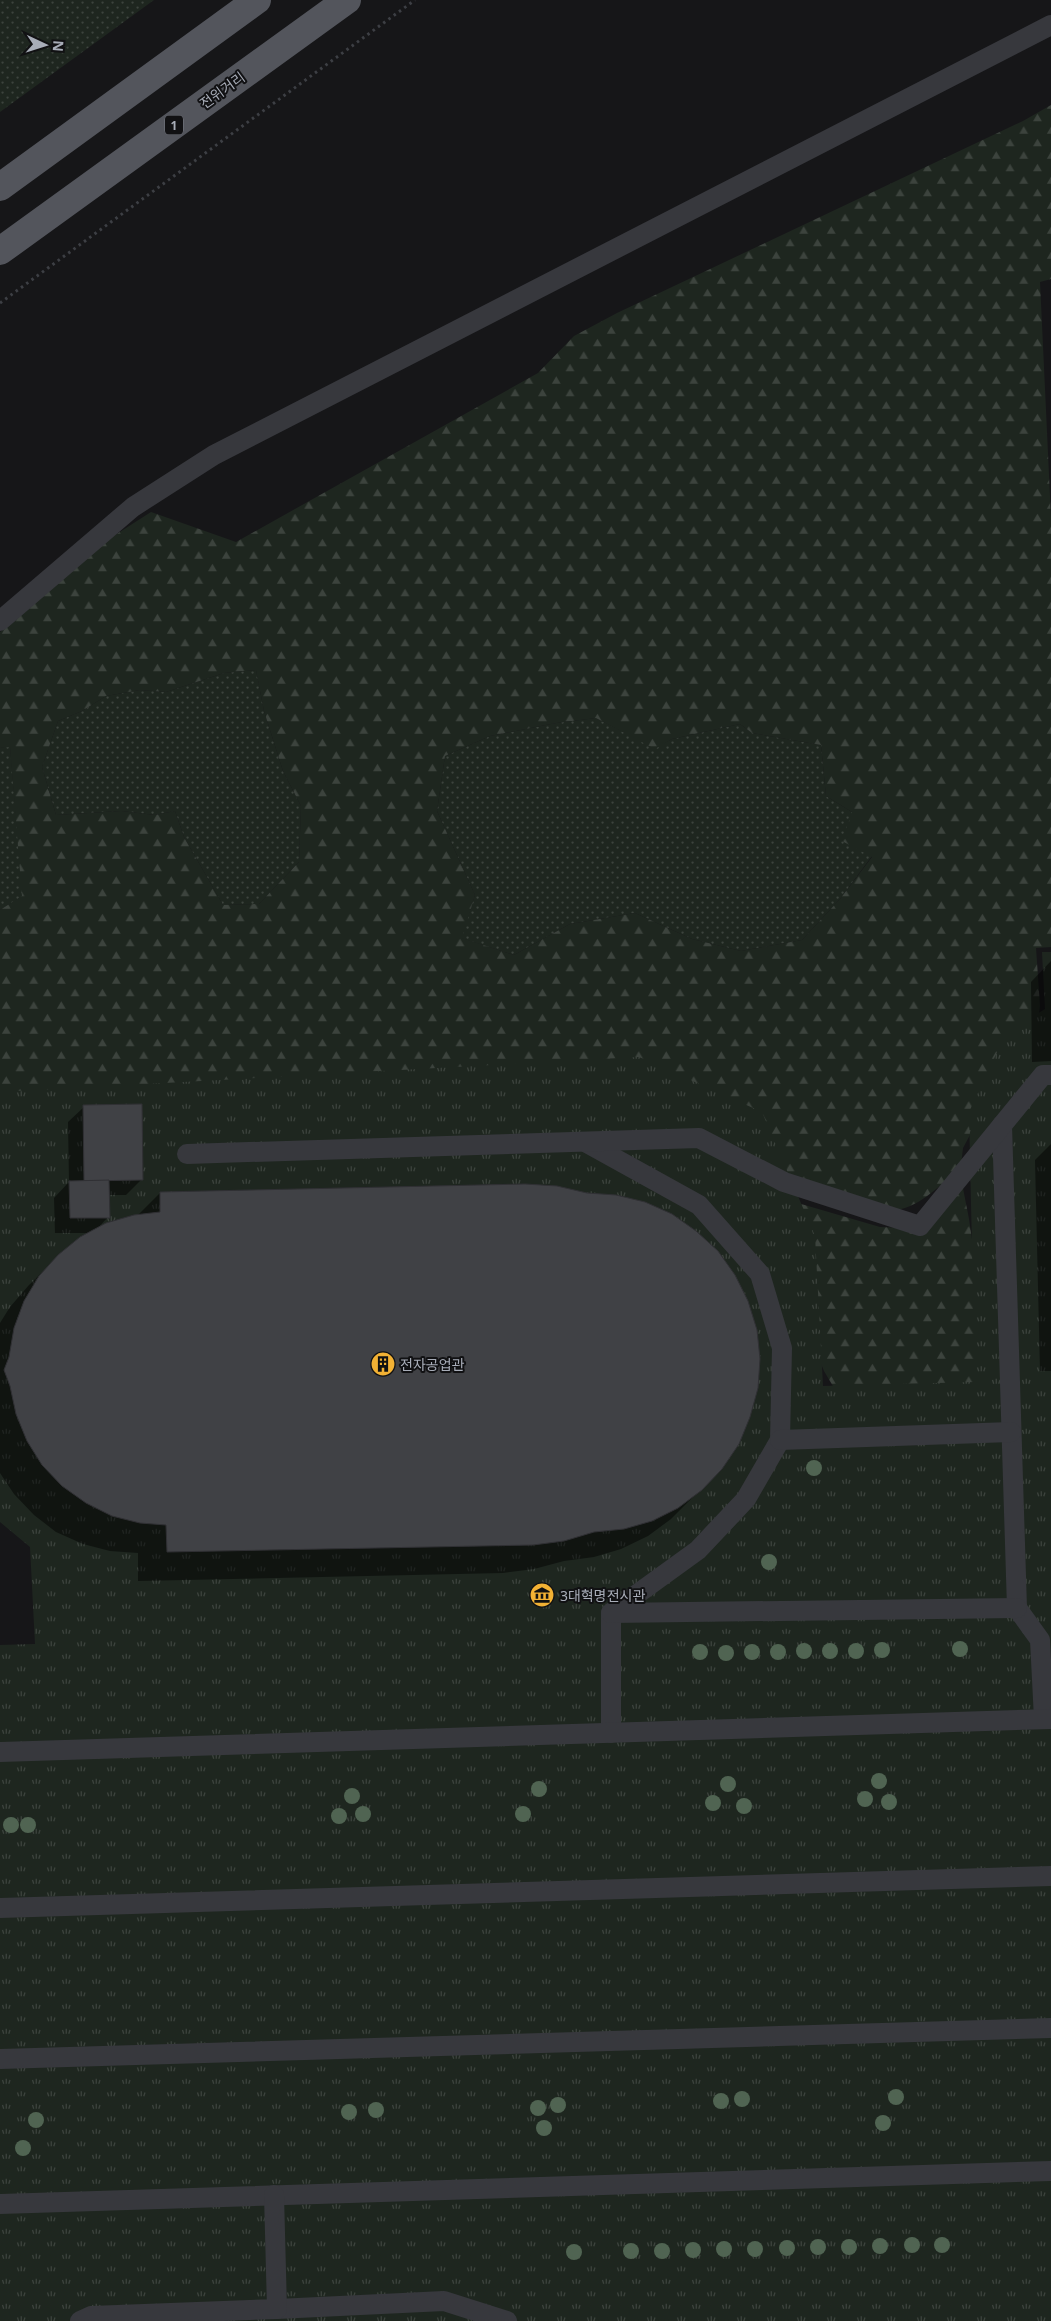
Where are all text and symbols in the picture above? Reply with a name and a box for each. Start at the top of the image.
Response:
north arrow [20,20,70,70]
text: N [49,40,68,52]
street label: 전위거리 [196,67,248,113]
road number: 1 [165,116,183,134]
building icon: 전자공업관 [370,1351,396,1377]
place label: 전자공업관 [400,1355,465,1374]
museum icon: 3대혁명전시관 [529,1582,555,1608]
place label: 3대혁명전시관 [560,1586,645,1605]

